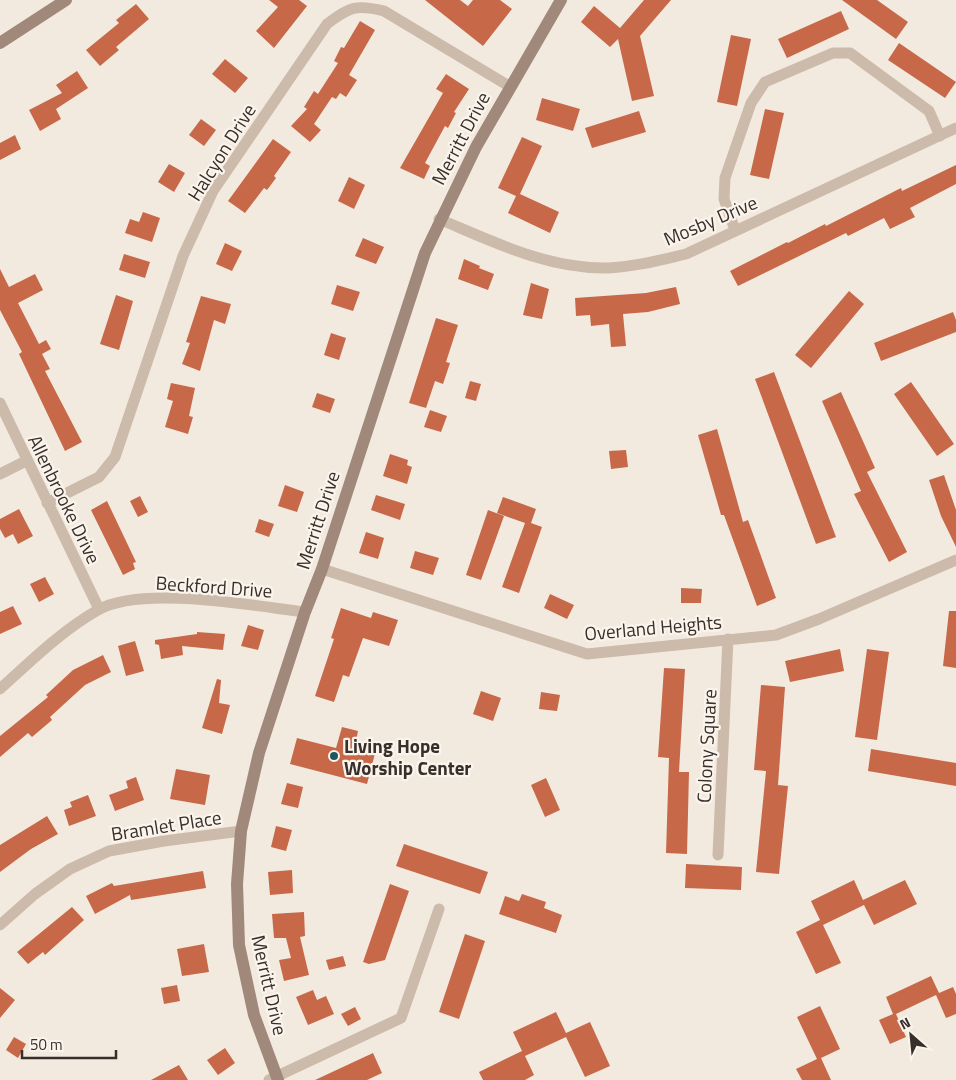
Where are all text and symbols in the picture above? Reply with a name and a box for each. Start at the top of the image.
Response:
street label: Merritt Drive [423,86,497,190]
street label: Halcyon Drive [180,98,262,206]
street label: Mosby Drive [659,187,761,253]
street label: Allenbrooke Drive [21,429,109,569]
street label: Merritt Drive [287,467,347,573]
street label: Beckford Drive [155,567,273,605]
street label: Overland Heights [583,607,723,647]
street label: Colony Square [689,688,723,804]
place label: Living Hope Worship Center [344,731,471,782]
marker: Living Hope Worship Center [328,750,340,762]
street label: Bramlet Place [109,802,223,848]
street label: Merritt Drive [244,932,296,1038]
north arrow [886,1010,936,1060]
text: N [896,1011,914,1035]
scale bar [22,1028,116,1060]
text: 50 m [30,1033,63,1056]

